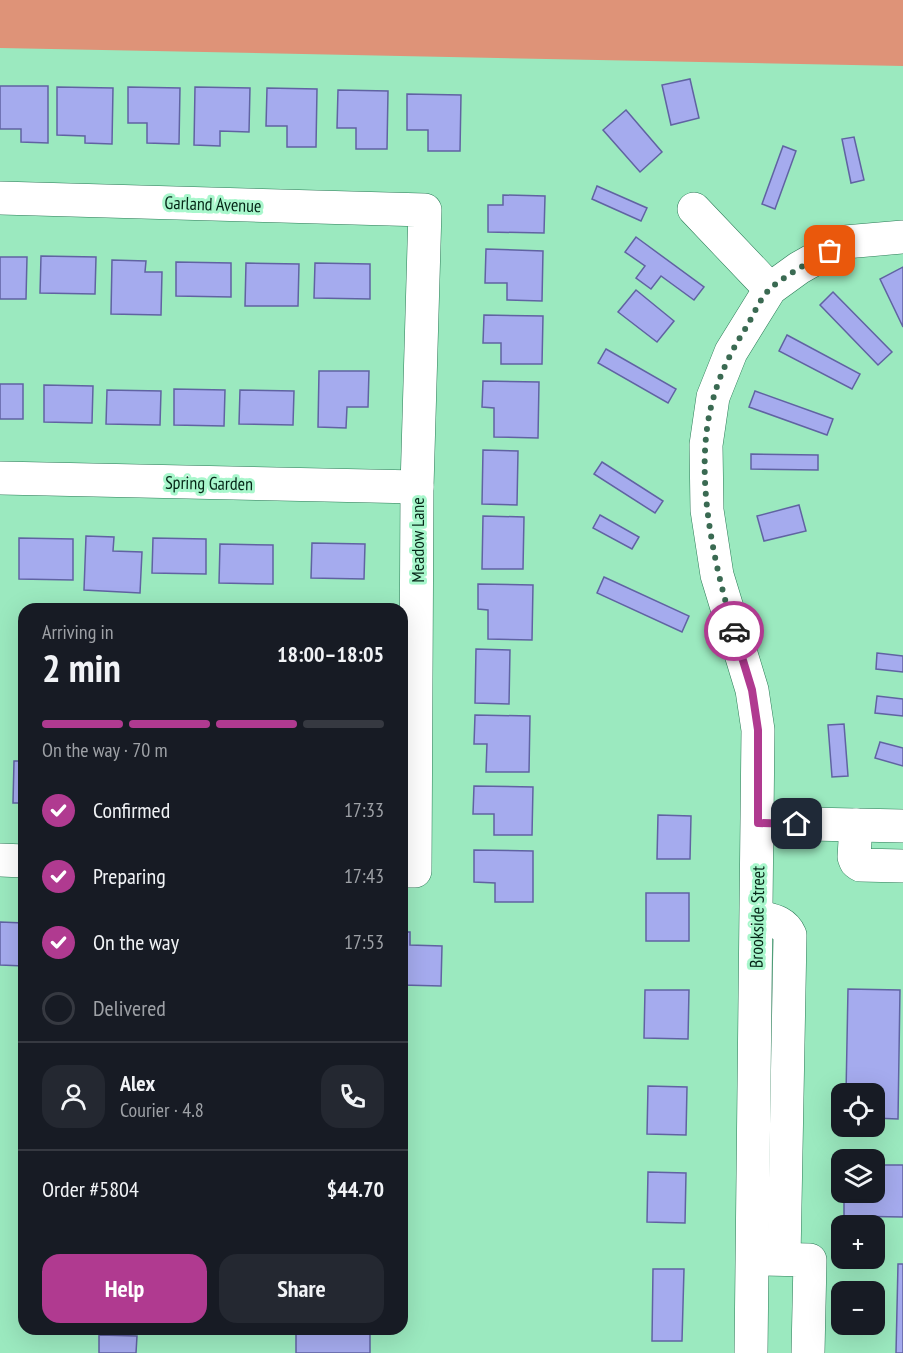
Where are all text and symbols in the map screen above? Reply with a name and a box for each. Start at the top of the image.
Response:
street label: Garland Avenue [164,191,262,217]
pin [804,225,855,276]
icon: bag [813,234,846,267]
street label: Spring Garden [165,471,253,495]
street label: Meadow Lane [406,497,429,583]
courier [704,601,764,661]
icon: car [718,615,751,648]
text: Arriving in [42,619,114,645]
text: 18:00–18:05 [277,640,384,668]
text: 2 min [42,642,121,693]
text: On the way · 70 m [42,737,168,763]
icon: check [42,794,75,827]
text: Confirmed [93,796,170,824]
text: 17:33 [344,797,384,823]
pin [771,798,822,849]
icon: home [780,807,813,840]
icon: check [42,860,75,893]
text: Preparing [93,862,166,890]
text: 17:43 [344,863,384,889]
street label: Brookside Street [745,866,769,968]
icon: check [42,926,75,959]
text: On the way [93,928,179,956]
text: 17:53 [344,929,384,955]
text: Delivered [93,994,166,1022]
button: person [42,1065,105,1128]
button: phone [321,1065,384,1128]
text: Alex [120,1069,155,1097]
map controls [831,1083,885,1335]
button: locate [831,1083,885,1137]
text: Courier · 4.8 [120,1097,204,1123]
button: layers [831,1149,885,1203]
text: Order #5804 [42,1175,139,1203]
text: $44.70 [327,1175,384,1203]
button: + [831,1215,885,1269]
button: Help [42,1254,207,1323]
button: Share [219,1254,384,1323]
button: − [831,1281,885,1335]

